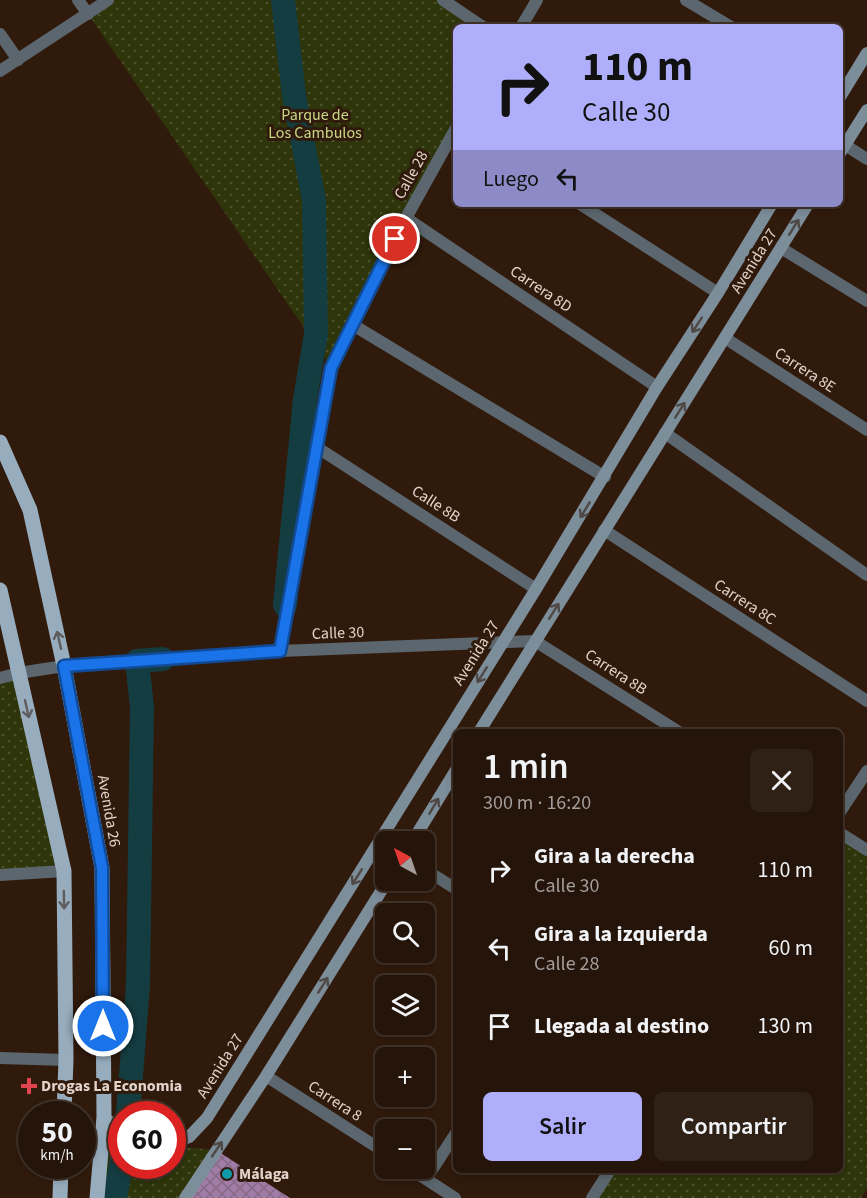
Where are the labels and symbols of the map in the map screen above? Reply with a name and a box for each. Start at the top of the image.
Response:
park label: Parque de Los Cambulos [268,104,362,144]
street label: Calle 28 [389,147,433,203]
pin [369,213,420,264]
one-way arrow [788,218,801,235]
street label: Avenida 27 [725,224,783,298]
street label: Carrera 8D [506,260,576,318]
one-way arrow [691,317,704,334]
street label: Carrera 8E [770,342,840,398]
one-way arrow [674,402,686,419]
street label: Calle 8B [407,480,465,528]
one-way arrow [578,501,590,518]
street label: Carrera 8C [710,574,780,630]
one-way arrow [548,603,560,620]
street label: Avenida 27 [447,616,505,690]
street label: Calle 30 [311,621,365,645]
one-way arrow [52,631,64,650]
street label: Carrera 8B [581,644,651,700]
one-way arrow [475,666,487,683]
one-way arrow [21,699,33,718]
street label: Avenida 26 [92,773,126,849]
one-way arrow [429,798,441,815]
north arrow [375,831,435,891]
one-way arrow [350,868,362,885]
one-way arrow [58,889,70,909]
one-way arrow [317,977,329,994]
position arrow [71,994,135,1058]
street label: Avenida 27 [191,1029,249,1103]
place label: Drogas La Economia [41,1075,182,1097]
street label: Carrera 8 [304,1075,366,1127]
marker: Drogas La Economia [22,1079,36,1093]
speed limit sign: 60 [108,1101,186,1179]
one-way arrow [211,1141,223,1158]
place label: Málaga [239,1163,289,1185]
marker: Málaga [220,1167,234,1181]

